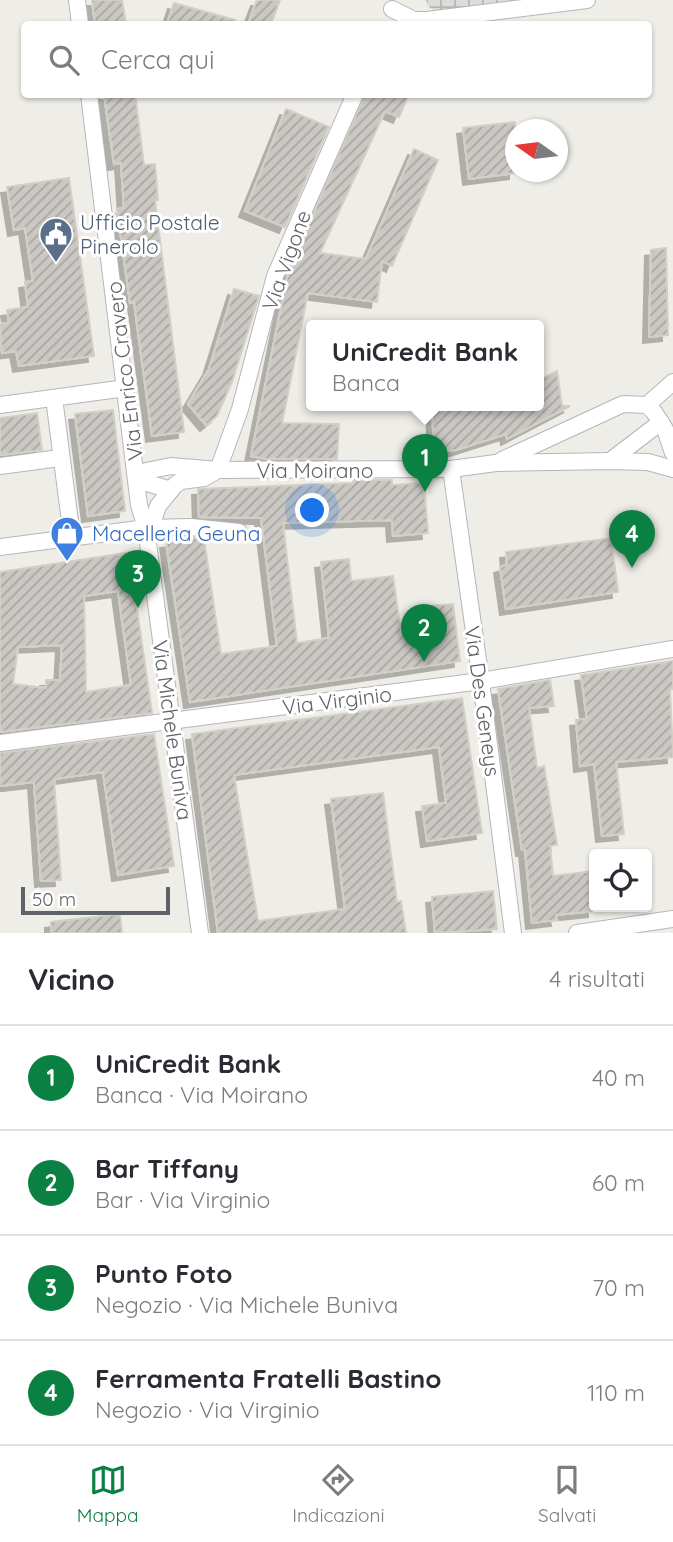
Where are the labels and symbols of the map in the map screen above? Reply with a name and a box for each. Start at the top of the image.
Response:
north arrow [505,119,568,182]
street label: Via Vigone [256,206,316,314]
place label: Ufficio Postale Pinerolo [80,209,220,259]
public building icon: Ufficio Postale Pinerolo [37,215,75,264]
street label: Via Enrico Cravero [100,280,148,462]
pin: 1 [402,434,448,492]
street label: Via Moirano [257,457,373,483]
your location [295,493,329,527]
pin: 4 [609,510,655,568]
shop icon: Macelleria Geuna [48,514,86,563]
place label: Macelleria Geuna [92,520,260,546]
pin: 3 [115,550,161,608]
pin: 2 [401,604,447,662]
street label: Via Des Geneys [460,624,506,778]
street label: Via Michele Buniva [147,638,199,822]
street label: Via Virginio [281,680,393,720]
scale bar [21,884,170,916]

